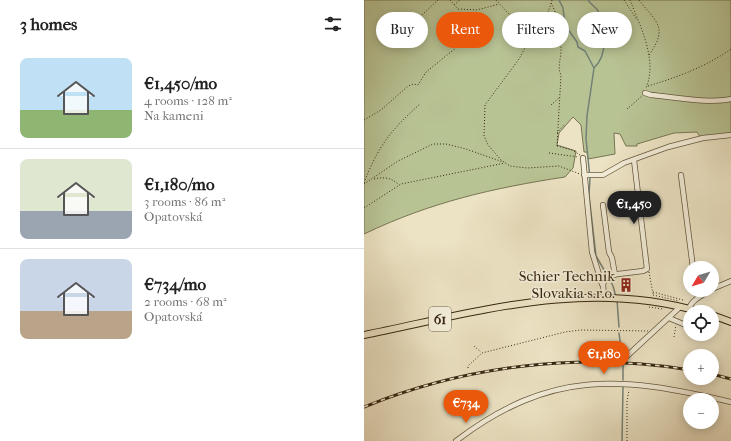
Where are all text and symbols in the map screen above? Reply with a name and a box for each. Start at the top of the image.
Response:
chip: Buy [376,12,428,48]
chip: Rent [436,12,494,48]
chip: Filters [502,12,569,48]
chip: New [577,12,632,48]
icon: filters [322,13,344,35]
text: 3 homes [20,14,77,34]
text: €1,450/mo [144,73,217,93]
icon: home [52,74,100,122]
text: 4 rooms · 128 m² [144,93,232,108]
text: Na kameni [144,108,204,123]
text: €1,180/mo [144,174,215,194]
icon: home [52,175,100,223]
pin: €1,450 [601,191,667,225]
text: 3 rooms · 86 m² [144,194,225,209]
text: €1,450 [616,196,652,211]
text: Opatovská [144,209,203,224]
north arrow [683,261,719,297]
map controls [683,261,719,429]
place label: Schier Technik Slovakia s.r.o. [519,267,615,302]
text: €734/mo [144,274,206,294]
icon: home [52,275,100,323]
building icon: Schier Technik Slovakia s.r.o. [618,277,634,293]
text: 2 rooms · 68 m² [144,294,227,309]
button: locate [683,305,719,341]
road number: 61 [429,307,451,331]
text: Opatovská [144,309,203,324]
pin: €1,180 [571,341,637,375]
text: €1,180 [587,346,621,361]
button: + [683,349,719,385]
pin: €734 [442,390,490,424]
button: − [683,393,719,429]
text: €734 [452,395,480,410]

